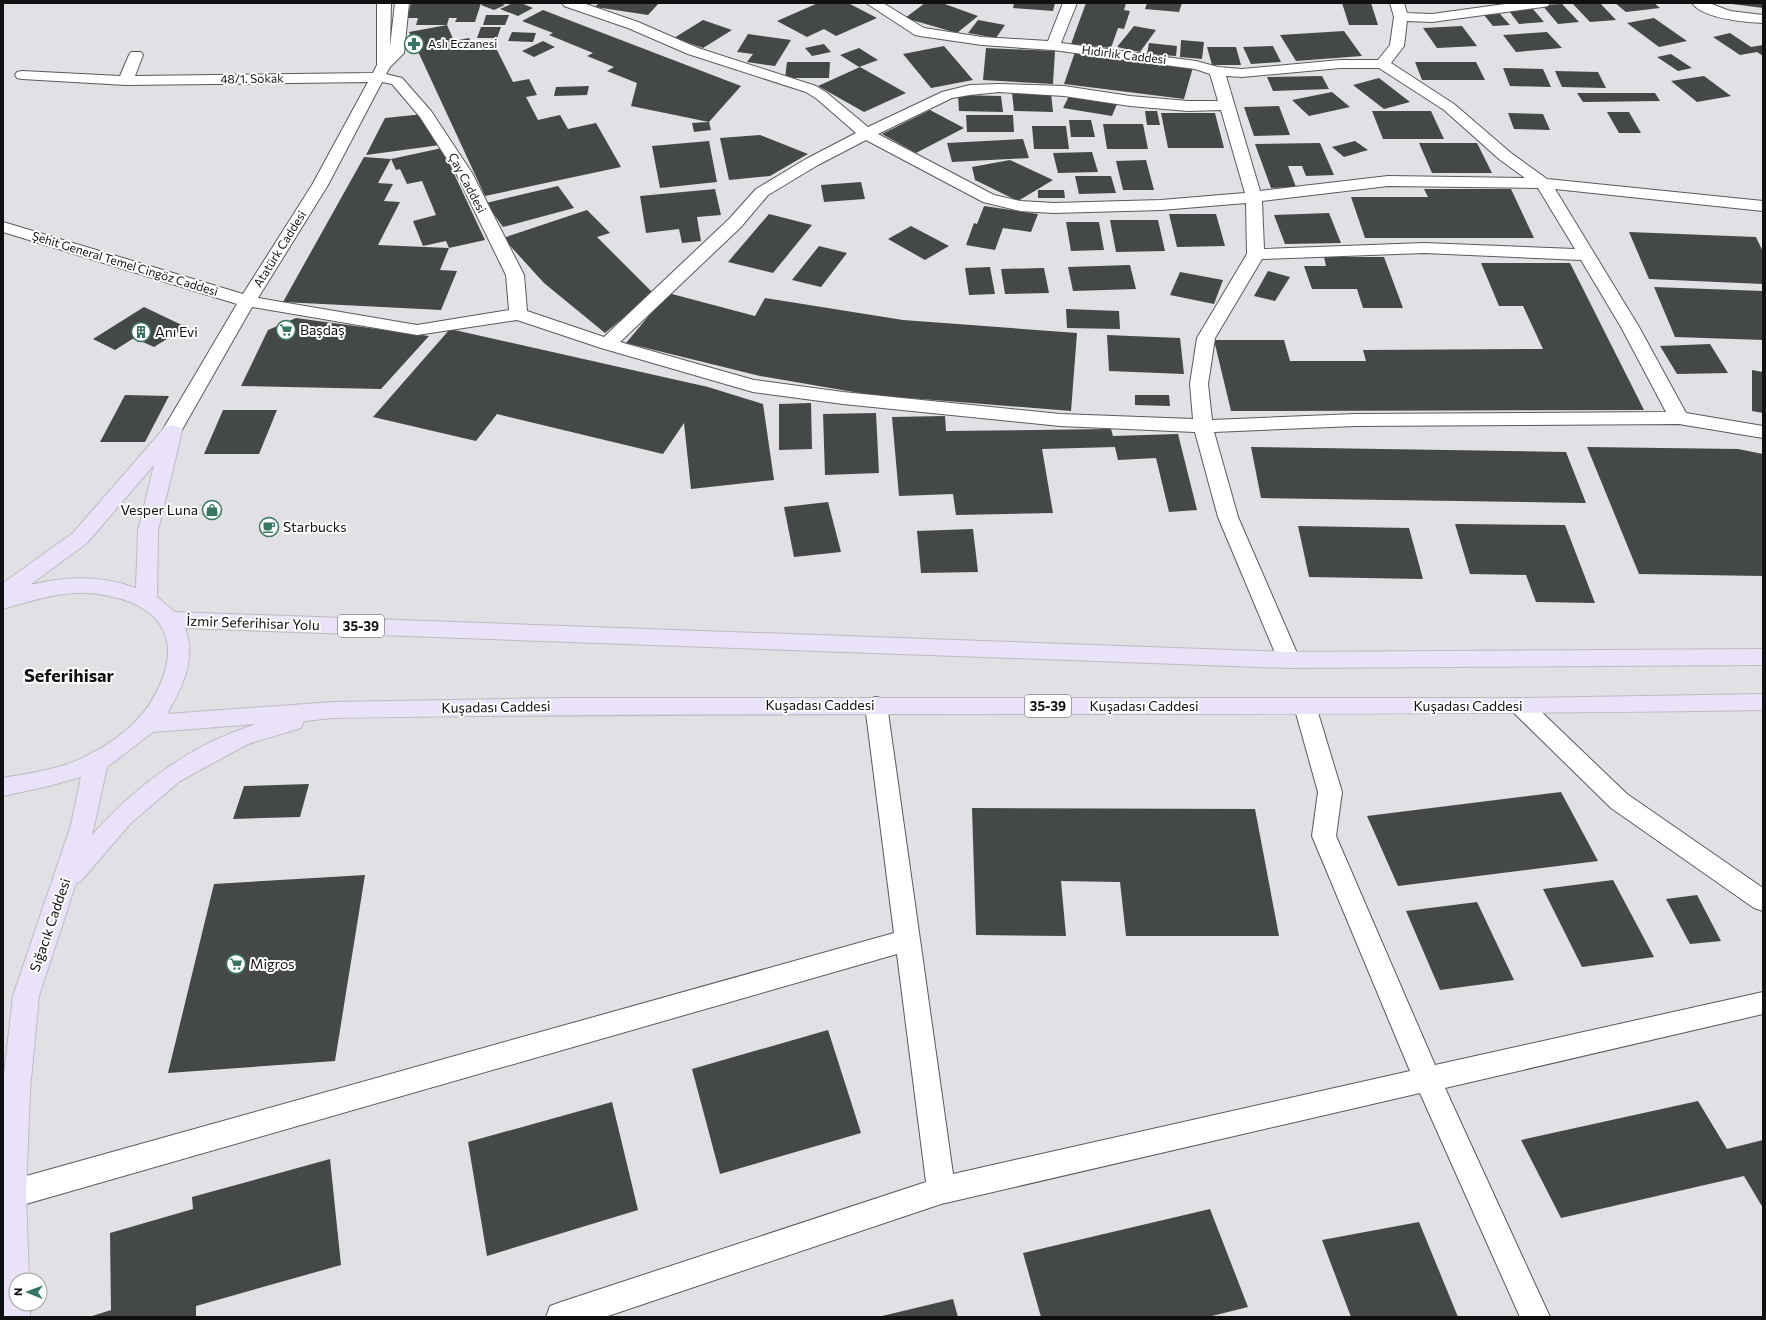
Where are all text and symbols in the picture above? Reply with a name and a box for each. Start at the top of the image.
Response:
pharmacy icon: Aslı Eczanesi [403,33,425,55]
place label: Aslı Eczanesi [428,36,497,50]
street label: Hıdırlık Caddesi [1081,42,1167,66]
street label: 48/1. Sokak [220,70,284,86]
street label: Çay Caddesi [446,150,490,215]
street label: Atatürk Caddesi [250,208,308,289]
street label: Şehit General Temel Cingöz Caddesi [31,228,220,298]
supermarket icon: Başdaş [275,319,297,341]
building icon: Anı Evi [130,321,152,343]
place label: Başdaş [300,321,345,338]
place label: Anı Evi [155,323,198,340]
shop icon: Vesper Luna [201,499,223,521]
place label: Vesper Luna [120,501,198,518]
cafe icon: Starbucks [258,516,280,538]
place label: Starbucks [283,518,347,535]
street label: İzmir Seferihisar Yolu [186,612,320,633]
road number: 35-39 [338,615,384,637]
district label: Seferihisar [24,664,115,686]
road number: 35-39 [1025,695,1071,717]
street label: Kuşadası Caddesi [765,696,875,713]
street label: Kuşadası Caddesi [441,697,551,716]
street label: Kuşadası Caddesi [1089,697,1199,714]
street label: Kuşadası Caddesi [1413,697,1523,714]
street label: Sığacık Caddesi [26,876,73,974]
supermarket icon: Migros [225,953,247,975]
place label: Migros [250,955,295,972]
north arrow [8,1272,48,1312]
text: N [11,1288,24,1296]

